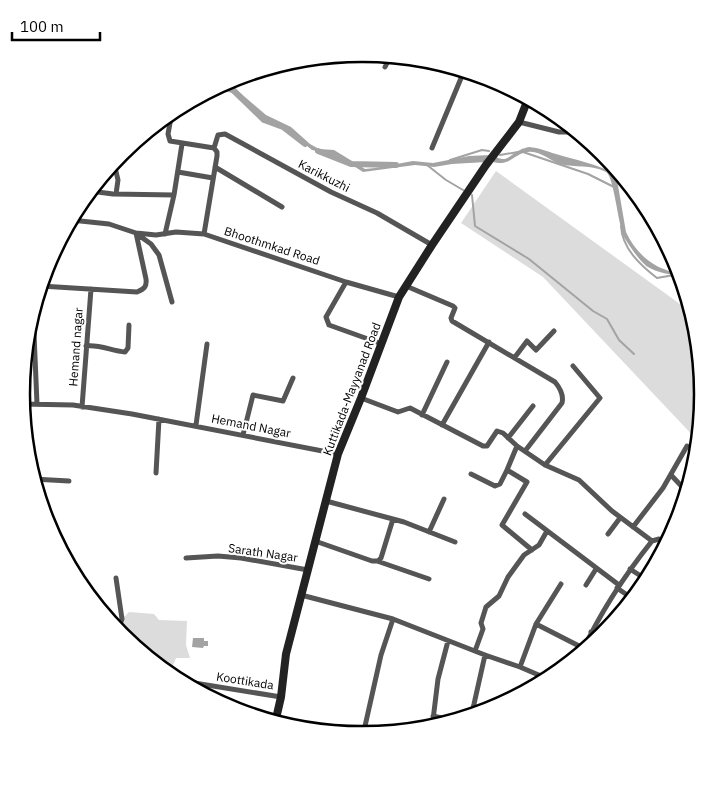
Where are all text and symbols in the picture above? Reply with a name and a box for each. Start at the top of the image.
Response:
scale bar [12,10,100,42]
text: 100 m [20,17,64,36]
street label: Karikkuzhi [296,156,353,195]
street label: Bhoothmkad Road [222,223,322,268]
street label: Hemand nagar [65,306,86,387]
street label: Kuttikada-Mayyanad Road [319,320,384,457]
street label: Hemand Nagar [210,410,293,441]
street label: Sarath Nagar [227,540,299,565]
street label: Koottikada [215,669,276,693]

